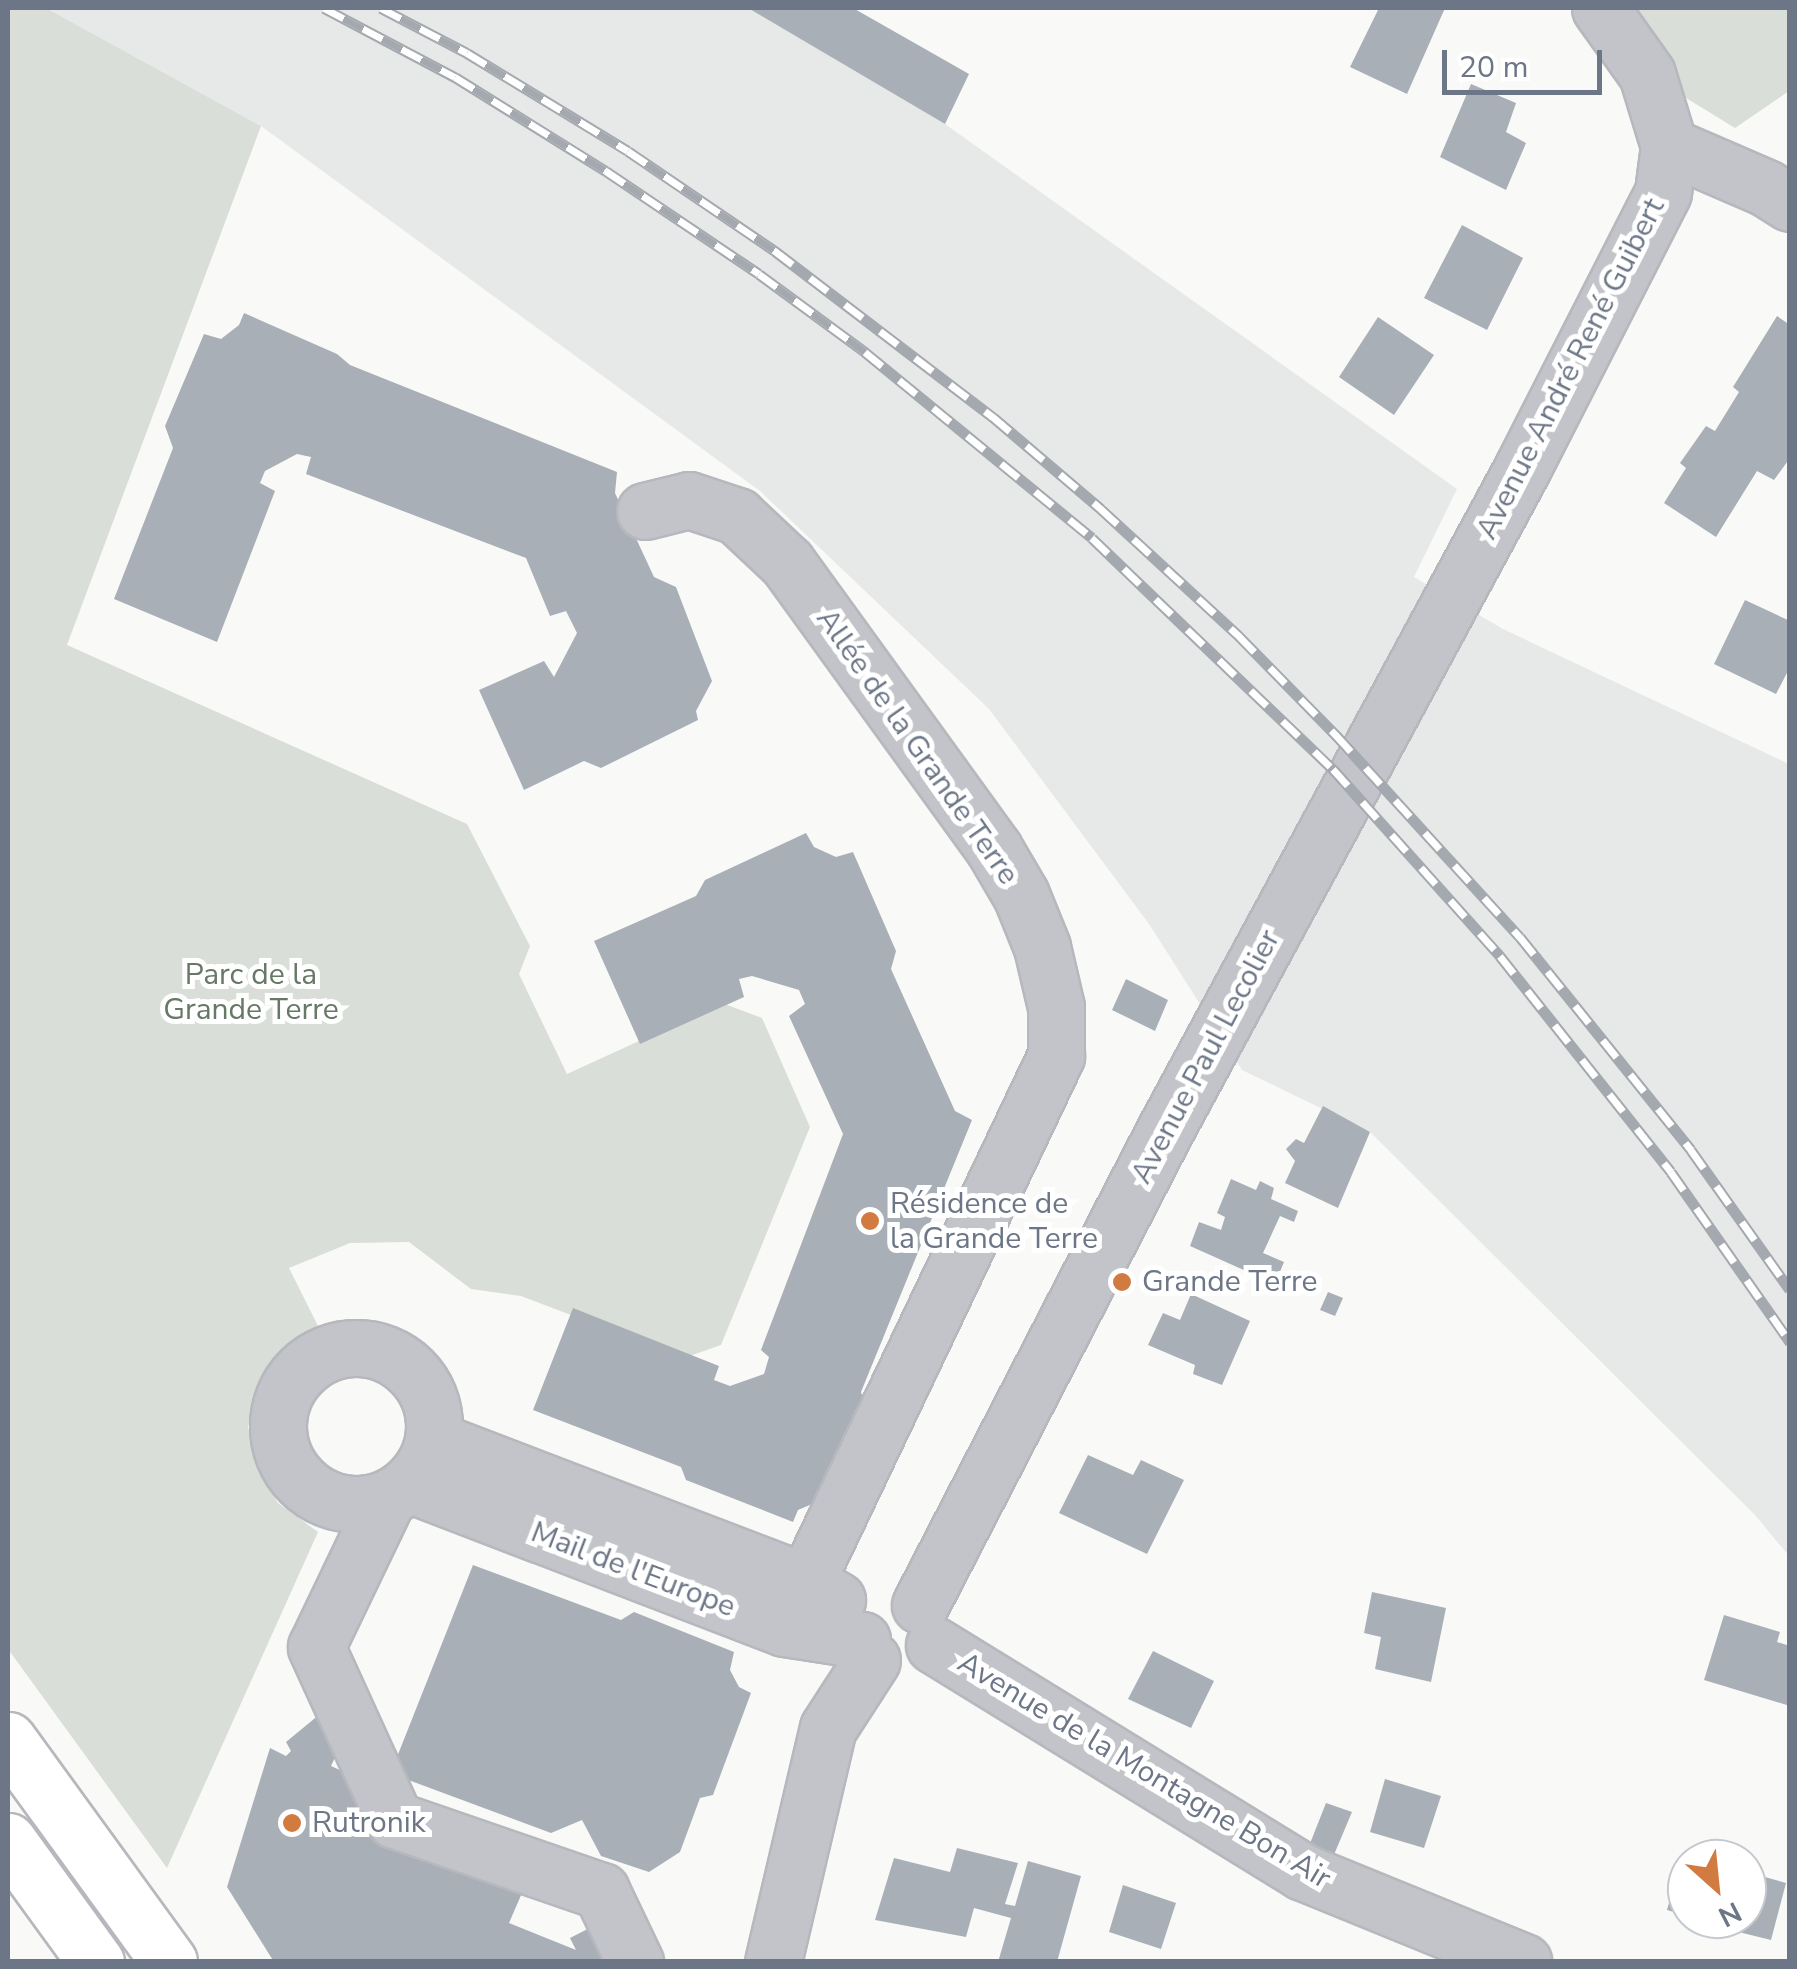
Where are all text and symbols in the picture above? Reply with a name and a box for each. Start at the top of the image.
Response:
scale bar [1447,30,1607,92]
text: 20 m [1459,47,1528,88]
street label: Avenue André René Guibert [1469,192,1673,546]
street label: Allée de la Grande Terre [808,602,1026,892]
street label: Avenue Paul Lecolier [1124,924,1288,1190]
park label: Parc de la Grande Terre [163,957,339,1028]
place label: Résidence de la Grande Terre [890,1186,1098,1256]
marker: Résidence de la Grande Terre [859,1210,881,1232]
place label: Grande Terre [1142,1264,1317,1300]
marker: Grande Terre [1111,1271,1133,1293]
street label: Mail de l'Europe [526,1515,740,1625]
street label: Avenue de la Montagne Bon Air [951,1645,1337,1897]
place label: Rutronik [312,1805,426,1841]
marker: Rutronik [281,1812,303,1834]
north arrow [1667,1839,1767,1939]
text: N [1712,1892,1748,1936]

